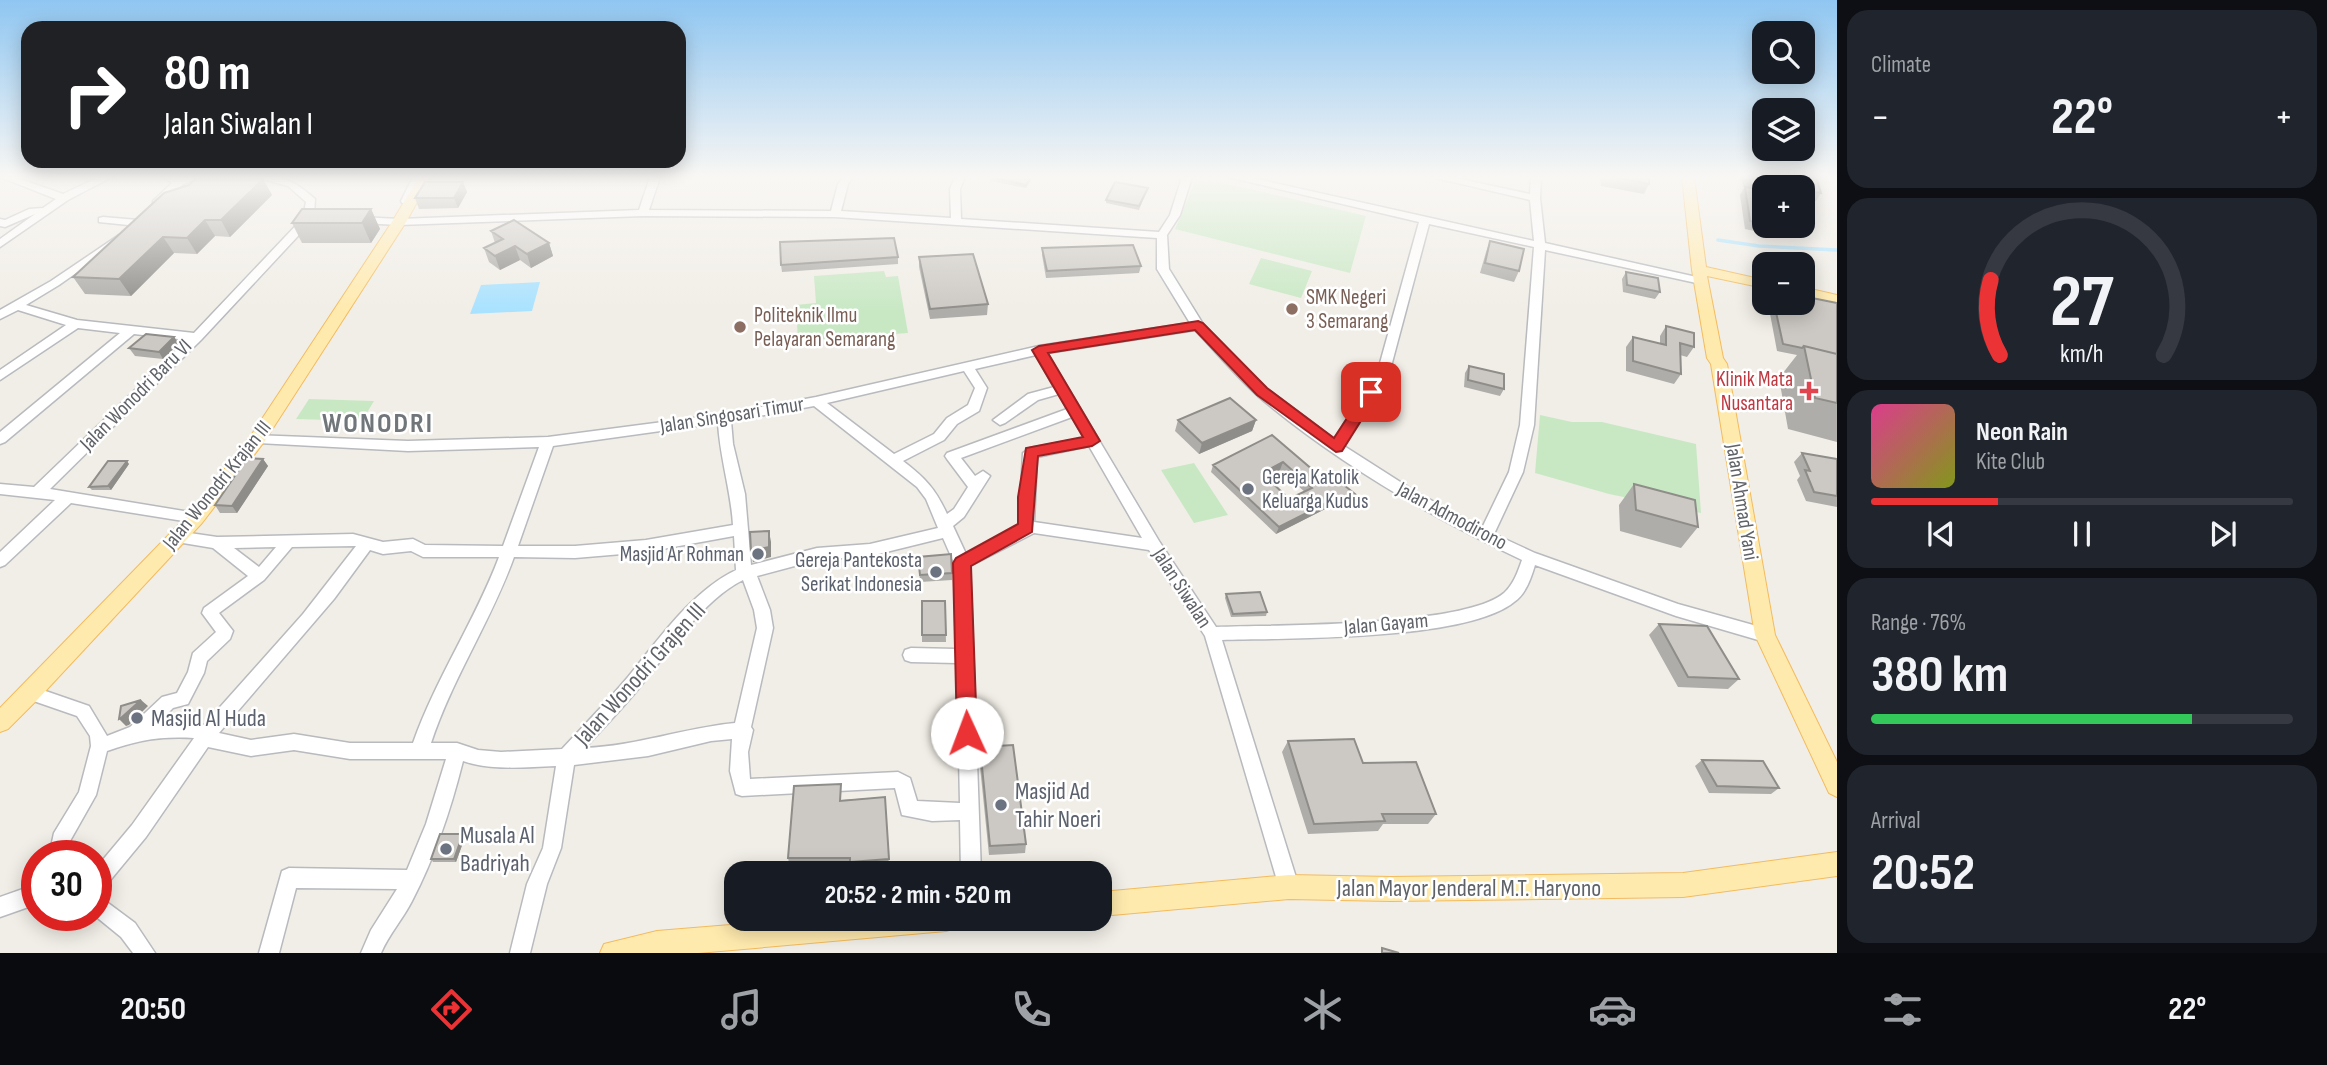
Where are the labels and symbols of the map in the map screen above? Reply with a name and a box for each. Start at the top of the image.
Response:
place label: SMK Negeri 3 Semarang [1306,285,1388,334]
marker: SMK Negeri 3 Semarang [1284,301,1300,317]
place label: Politeknik Ilmu Pelayaran Semarang [754,303,895,352]
marker: Politeknik Ilmu Pelayaran Semarang [732,319,748,335]
street label: Jalan Wonodri Baru VI [74,334,197,457]
pin [1341,362,1401,422]
place label: Klinik Mata Nusantara [1716,367,1793,416]
marker: Klinik Mata Nusantara [1799,381,1819,401]
street label: Jalan Singosari Timur [657,391,806,439]
district label: WONODRI [322,407,434,440]
street label: Jalan Wonodri Krajan III [157,416,277,555]
street label: Jalan Ahmad Yani [1720,441,1764,562]
place label: Gereja Katolik Keluarga Kudus [1262,465,1368,514]
street label: Jalan Admodirono [1392,476,1511,555]
marker: Gereja Katolik Keluarga Kudus [1240,481,1256,497]
place label: Masjid Ar Rohman [620,542,744,567]
street label: Jalan Siwalan [1146,543,1217,633]
marker: Masjid Ar Rohman [750,546,766,562]
place label: Gereja Pantekosta Serikat Indonesia [795,548,922,597]
marker: Gereja Pantekosta Serikat Indonesia [928,564,944,580]
street label: Jalan Wonodri Grajen III [567,596,712,752]
street label: Jalan Gayam [1342,608,1429,640]
position arrow [930,696,1004,770]
place label: Masjid Al Huda [151,704,266,733]
marker: Masjid Al Huda [129,710,145,726]
place label: Masjid Ad Tahir Noeri [1015,777,1101,834]
marker: Masjid Ad Tahir Noeri [993,797,1009,813]
place label: Musala Al Badriyah [460,821,535,878]
speed limit sign: 30 [21,840,112,931]
marker: Musala Al Badriyah [438,841,454,857]
street label: Jalan Mayor Jenderal M.T. Haryono [1336,874,1601,903]

